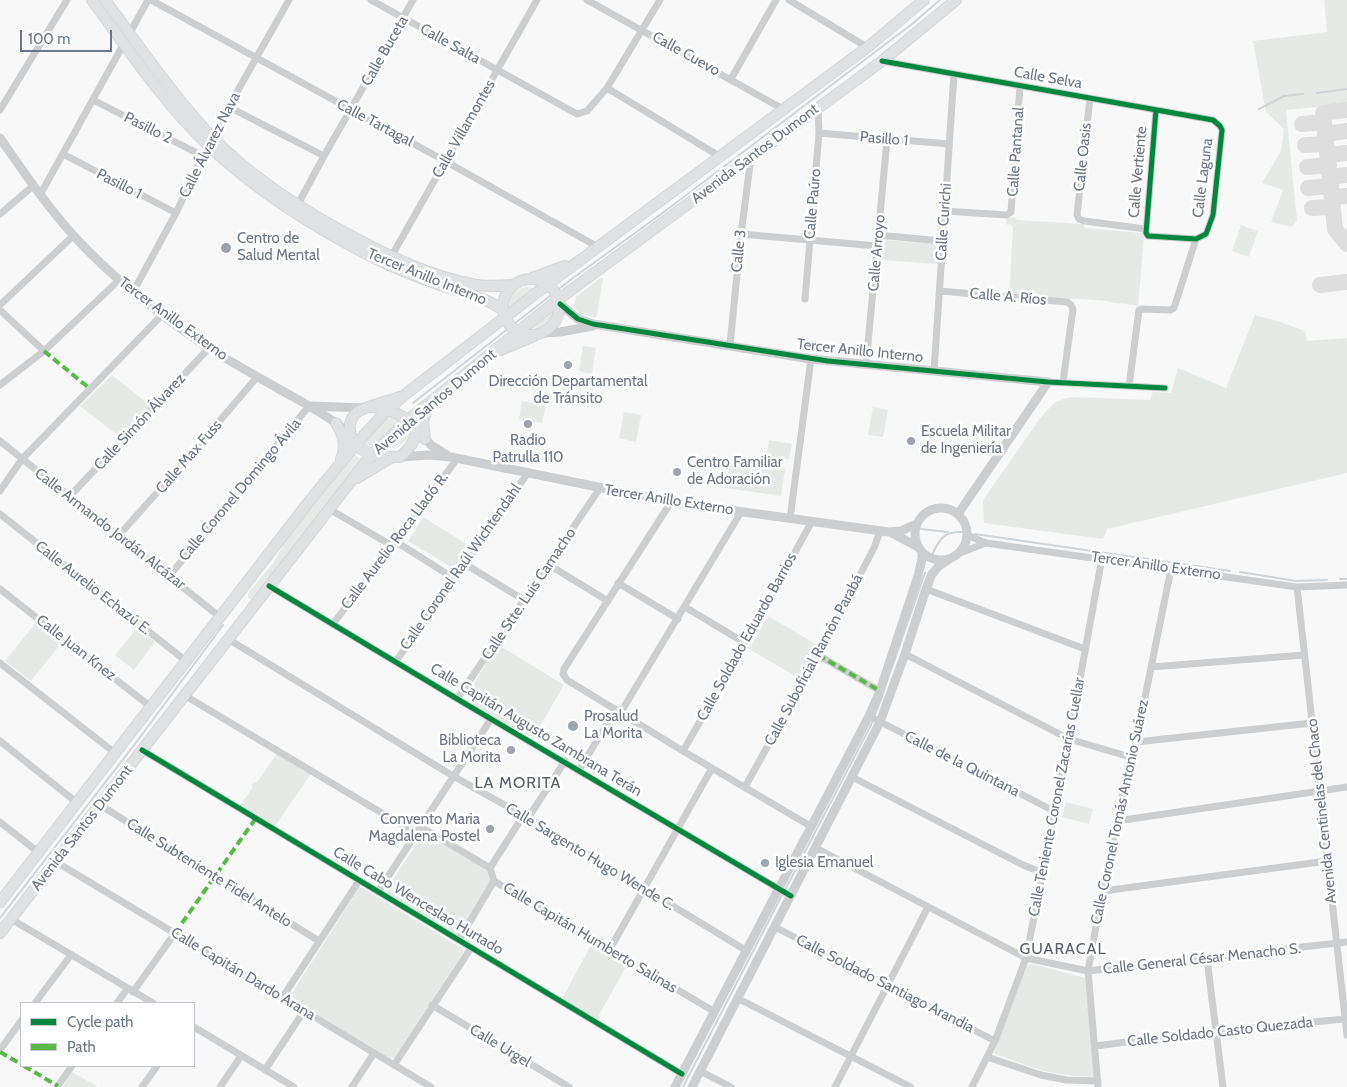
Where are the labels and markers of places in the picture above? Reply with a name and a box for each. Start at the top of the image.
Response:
place label: Centro de Salud Mental [237,230,320,265]
marker: Centro de Salud Mental [219,241,233,255]
marker: Dirección Departamental de Tránsito [562,359,574,371]
place label: Dirección Departamental de Tránsito [489,373,647,408]
marker: Radio Patrulla 110 [522,418,534,430]
place label: Escuela Militar de Ingeniería [921,423,1011,458]
place label: Radio Patrulla 110 [493,432,563,467]
marker: Escuela Militar de Ingeniería [905,435,917,447]
place label: Centro Familiar de Adoración [687,454,782,489]
marker: Centro Familiar de Adoración [671,466,683,478]
place label: Prosalud La Morita [584,708,643,743]
marker: Prosalud La Morita [566,719,580,733]
place label: Biblioteca La Morita [439,732,501,767]
marker: Biblioteca La Morita [505,744,517,756]
place label: Convento Maria Magdalena Postel [369,811,480,846]
marker: Convento Maria Magdalena Postel [484,823,496,835]
place label: Iglesia Emanuel [775,854,873,872]
marker: Iglesia Emanuel [759,857,771,869]

